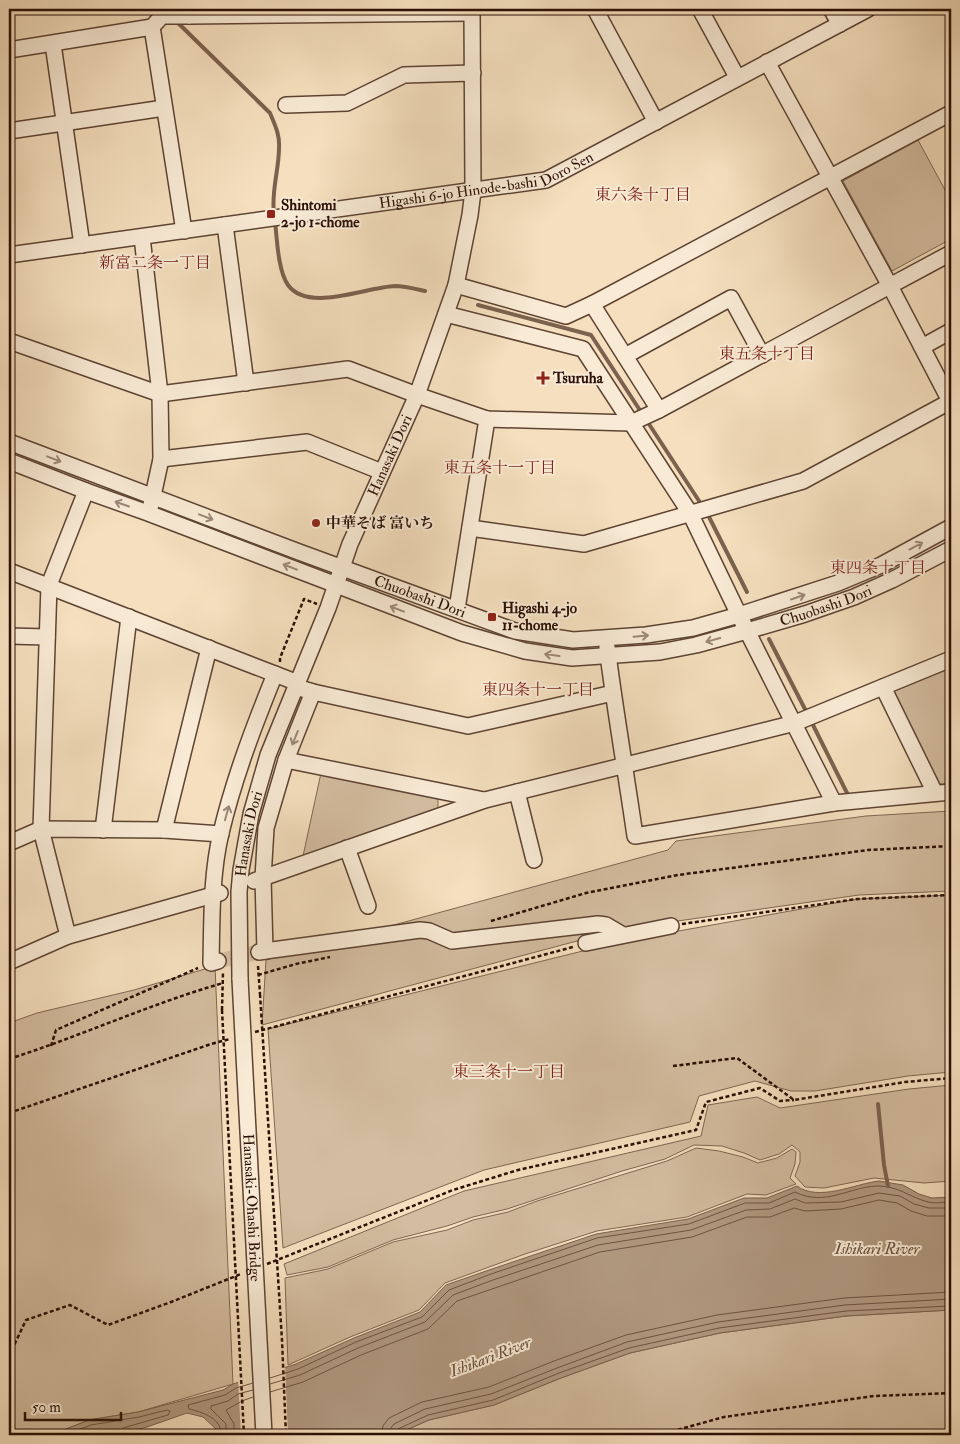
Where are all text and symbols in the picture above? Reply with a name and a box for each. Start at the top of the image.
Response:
street label: Higashi 6-jo Hinode-bashi Doro Sen [378,148,597,213]
district label: 東六条十丁目 [595,185,691,205]
place label: Shintomi 2-jo 1-chome [281,196,360,232]
marker: Shintomi 2-jo 1-chome [265,208,277,220]
district label: 新富二条一丁目 [99,253,211,273]
district label: 東五条十丁目 [719,344,815,364]
place label: Tsuruha [552,369,604,388]
marker: Tsuruha [537,372,549,384]
street label: Hanasaki Dori [364,412,417,499]
one-way arrow [46,455,62,464]
district label: 東五条十一丁目 [444,458,556,478]
one-way arrow [114,499,130,508]
one-way arrow [198,513,213,522]
place label: 中華そば 富いち [326,514,434,533]
marker: 中華そば 富いち [310,517,322,529]
one-way arrow [908,541,923,550]
district label: 東四条十丁目 [830,558,926,578]
one-way arrow [283,562,298,571]
street label: Chuobashi Dori [371,571,468,622]
street label: Chuobashi Dori [777,581,875,631]
one-way arrow [790,591,806,601]
place label: Higashi 4-jo 11-chome [502,599,578,635]
one-way arrow [390,603,405,613]
marker: Higashi 4-jo 11-chome [486,611,498,623]
one-way arrow [633,631,649,640]
one-way arrow [705,636,721,645]
one-way arrow [545,650,561,660]
district label: 東四条十一丁目 [482,680,594,700]
one-way arrow [289,730,298,745]
street label: Hanasaki Dori [231,789,267,878]
one-way arrow [223,805,232,821]
district label: 東三条十一丁目 [453,1062,565,1082]
street label: Hanasaki-Ohashi Bridge [238,1133,265,1282]
water label: Ishikari River [834,1239,920,1259]
water label: Ishikari River [446,1332,534,1382]
scale bar [25,1389,121,1421]
text: 50 m [32,1398,61,1417]

